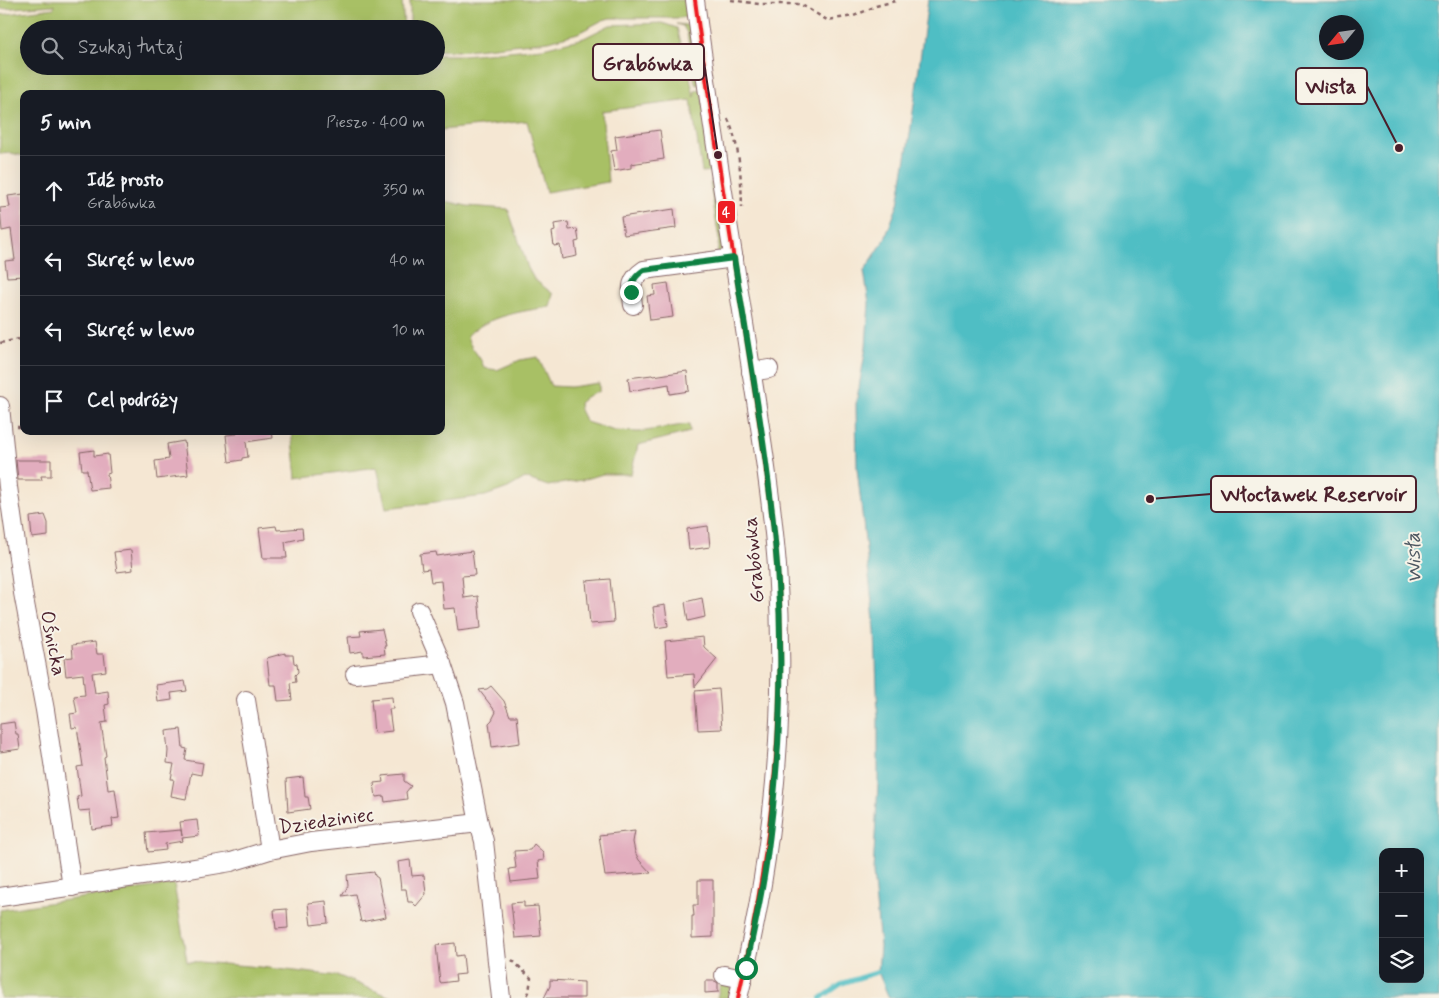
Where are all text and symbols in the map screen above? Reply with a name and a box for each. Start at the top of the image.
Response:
north arrow [1319,15,1364,60]
search box [20,20,445,75]
icon: search [38,34,66,62]
text: Szukaj tutaj [78,35,183,60]
callout: Grabówka [593,44,704,80]
text: Grabówka [603,50,694,78]
callout: Wisła [1296,68,1367,104]
text: Wisła [1304,73,1357,101]
text: 5 min [40,109,92,137]
text: Pieszo · 400 m [326,112,425,133]
text: Idź prosto [87,168,164,193]
icon: ahead [40,177,68,205]
text: 350 m [383,180,425,201]
text: Grabówka [87,193,156,214]
line badge: 4 [717,200,736,224]
text: 4 [722,204,731,222]
icon: left [40,247,68,275]
text: Skręć w lewo [87,248,195,273]
text: 40 m [389,250,425,271]
route end [620,281,643,304]
icon: left [40,317,68,345]
text: Skręć w lewo [87,318,195,343]
text: 10 m [392,320,425,341]
icon: arrive [40,387,68,415]
text: Cel podróży [87,388,178,413]
callout: Włocławek Reservoir [1211,476,1416,512]
text: Włocławek Reservoir [1220,481,1407,509]
street label: Grabówka [737,516,772,604]
water label: Wisła [1399,532,1429,584]
street label: Ośnicka [33,608,72,678]
street label: Dziedziniec [277,801,376,842]
map controls [1379,848,1424,983]
button: + [1379,848,1424,893]
button: − [1379,893,1424,938]
button: layers [1379,938,1424,983]
route start [735,957,758,980]

